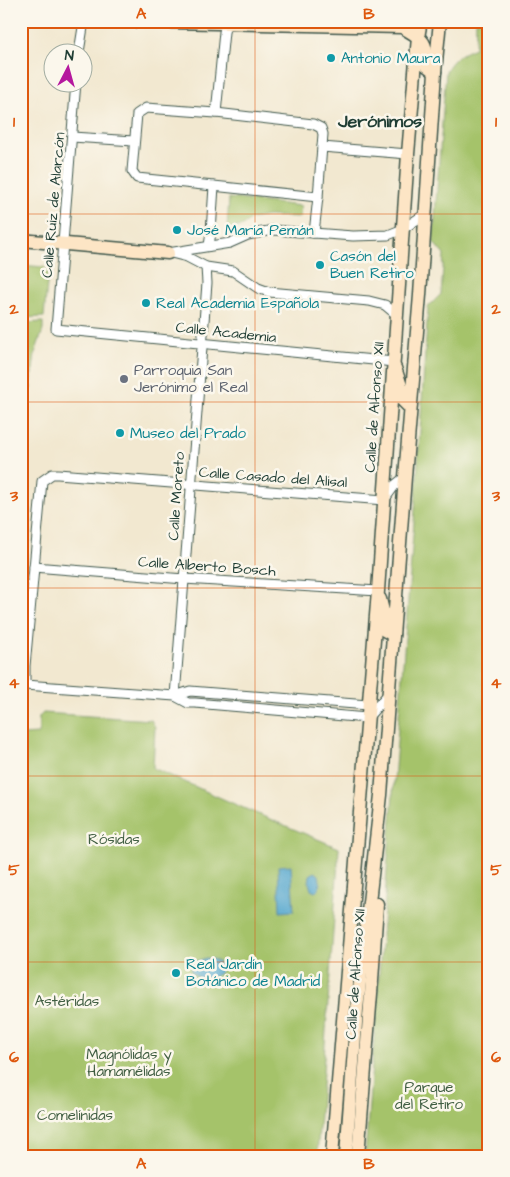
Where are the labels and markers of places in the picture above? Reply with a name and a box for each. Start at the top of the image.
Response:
place label: Antonio Maura [341,48,441,69]
marker: Antonio Maura [325,52,337,64]
place label: José María Pemán [187,220,314,241]
marker: José María Pemán [171,224,183,236]
place label: Casón del Buen Retiro [330,246,414,284]
marker: Casón del Buen Retiro [314,259,326,271]
place label: Real Academia Española [156,293,320,314]
marker: Real Academia Española [140,297,152,309]
place label: Parroquia San Jerónimo el Real [134,360,248,398]
marker: Parroquia San Jerónimo el Real [118,373,130,385]
place label: Museo del Prado [130,423,246,444]
marker: Museo del Prado [114,427,126,439]
place label: Real Jardín Botánico de Madrid [186,954,321,992]
marker: Real Jardín Botánico de Madrid [170,967,182,979]

